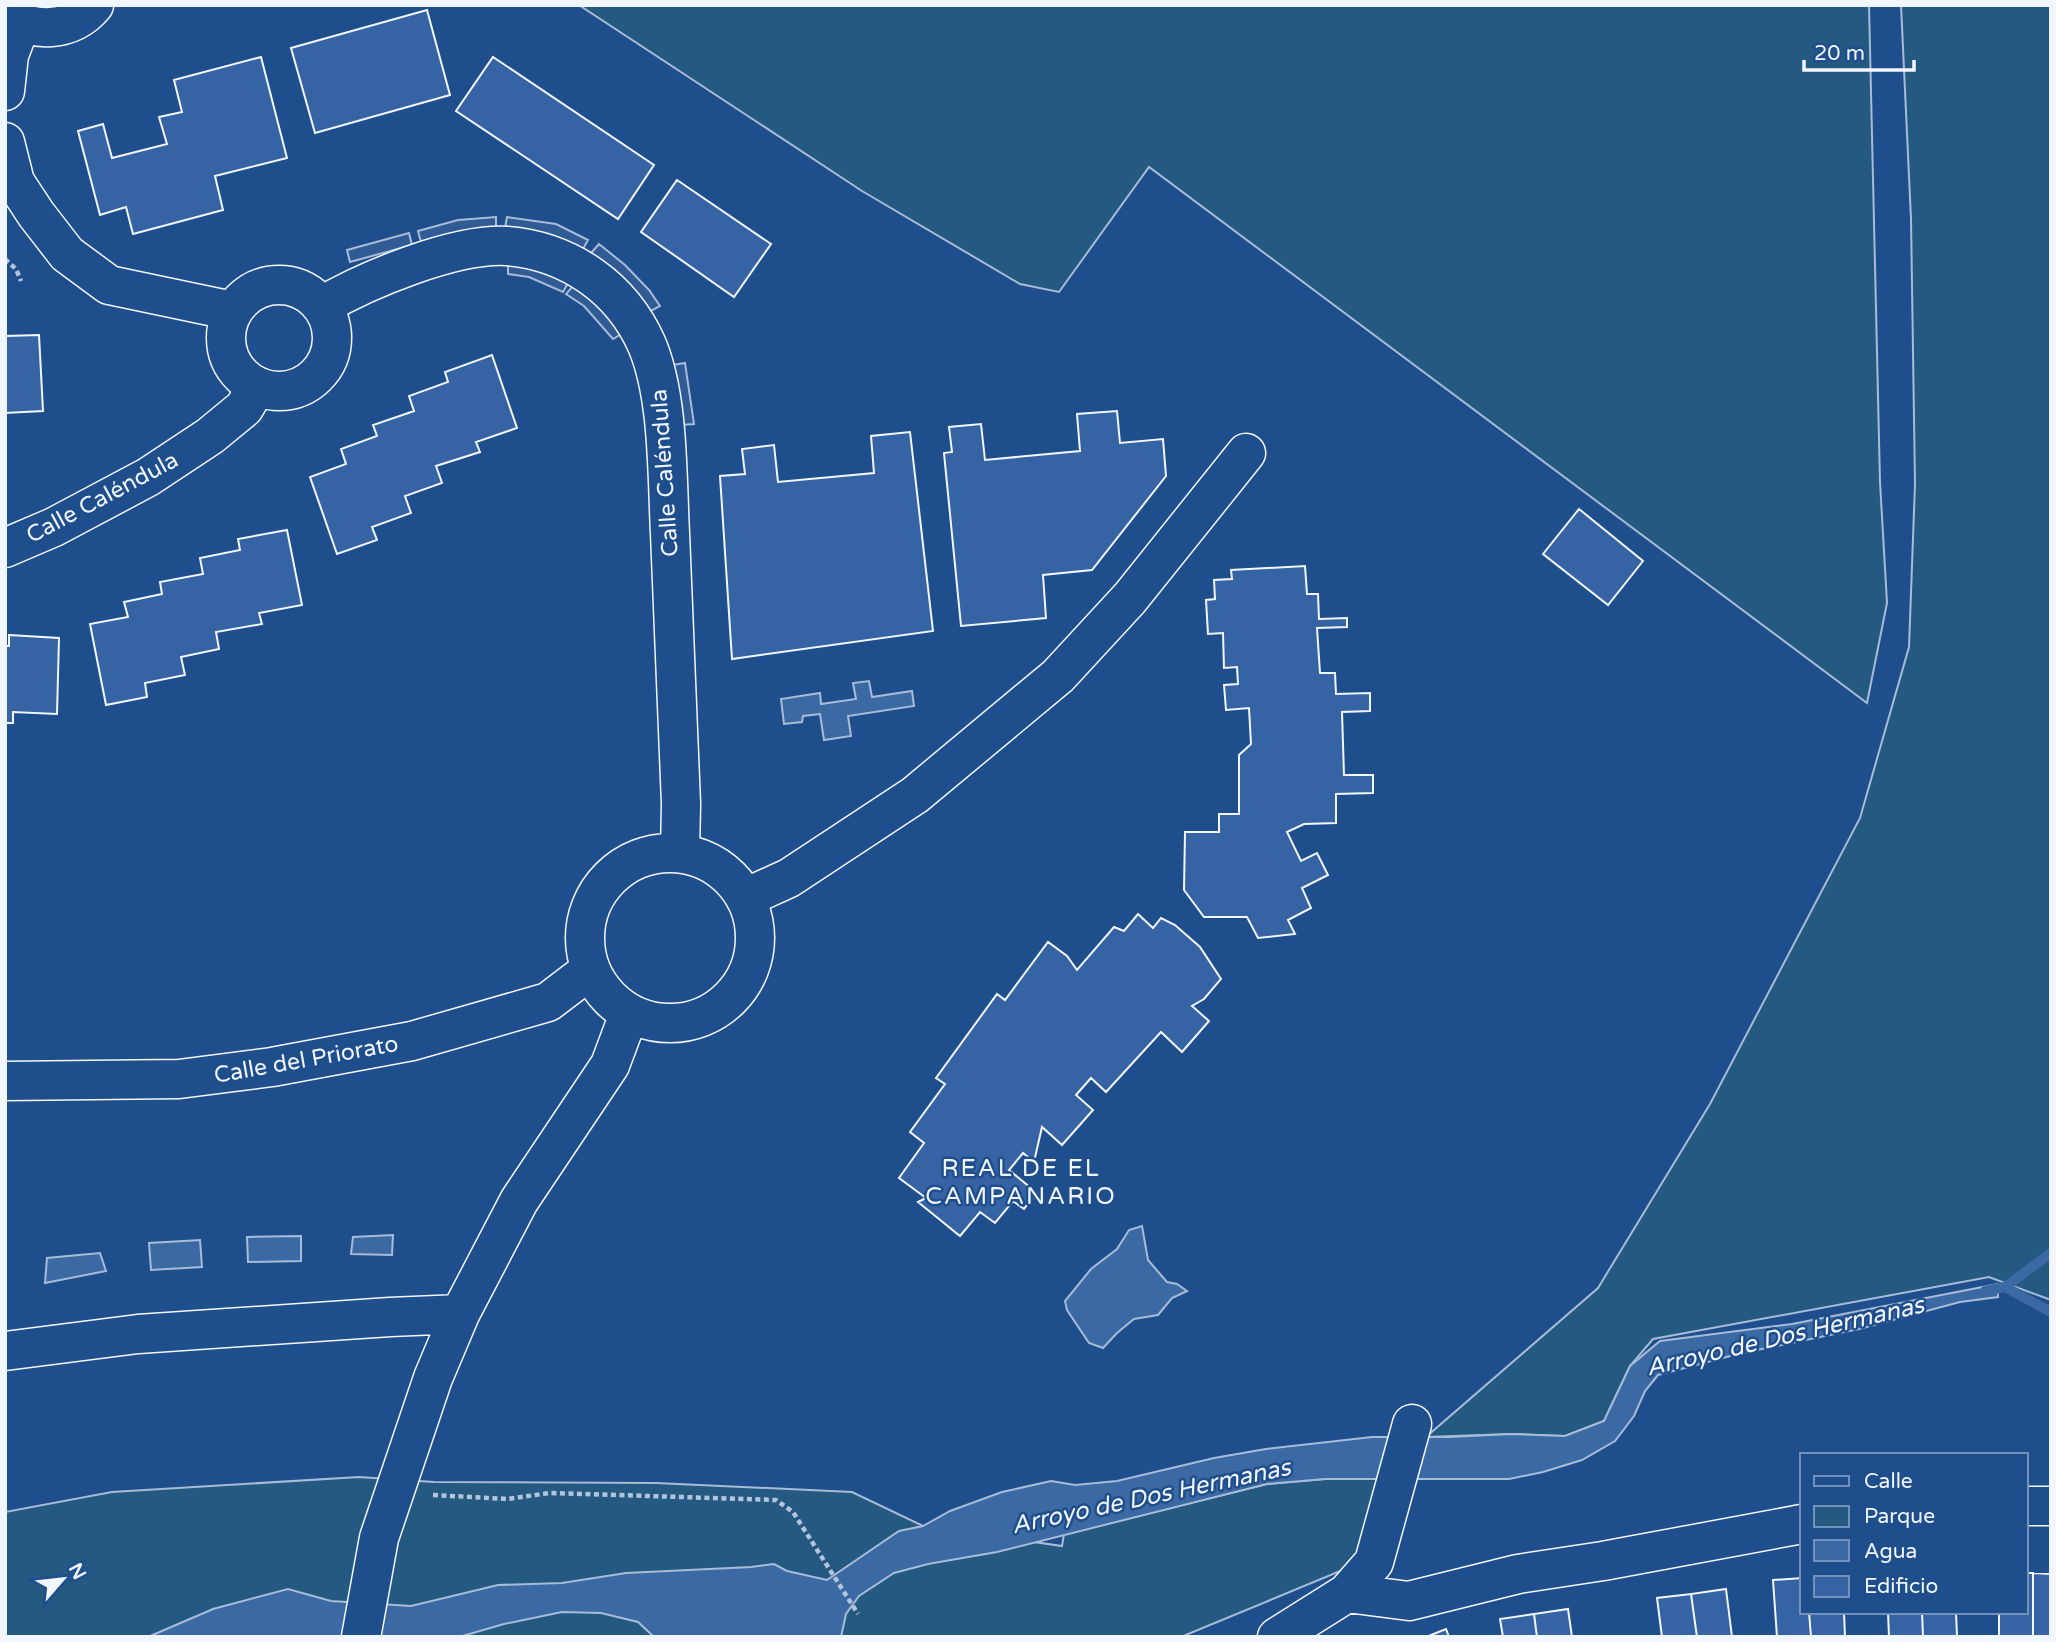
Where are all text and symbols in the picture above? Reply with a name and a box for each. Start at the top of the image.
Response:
scale bar [1804,28,1914,72]
text: 20 m [1814,41,1865,66]
street label: Calle Caléndula [645,388,685,558]
street label: Calle Caléndula [22,446,183,550]
street label: Calle del Priorato [212,1030,400,1090]
district label: REAL DE EL CAMPANARIO [925,1154,1117,1211]
water label: Arroyo de Dos Hermanas [1643,1290,1928,1383]
water label: Arroyo de Dos Hermanas [1009,1452,1295,1540]
legend [1800,1453,2028,1614]
text: Calle [1864,1469,1913,1494]
text: Parque [1864,1504,1935,1529]
text: Agua [1864,1539,1917,1564]
north arrow [28,1544,98,1614]
text: N [64,1560,90,1583]
text: Edificio [1864,1574,1938,1599]

